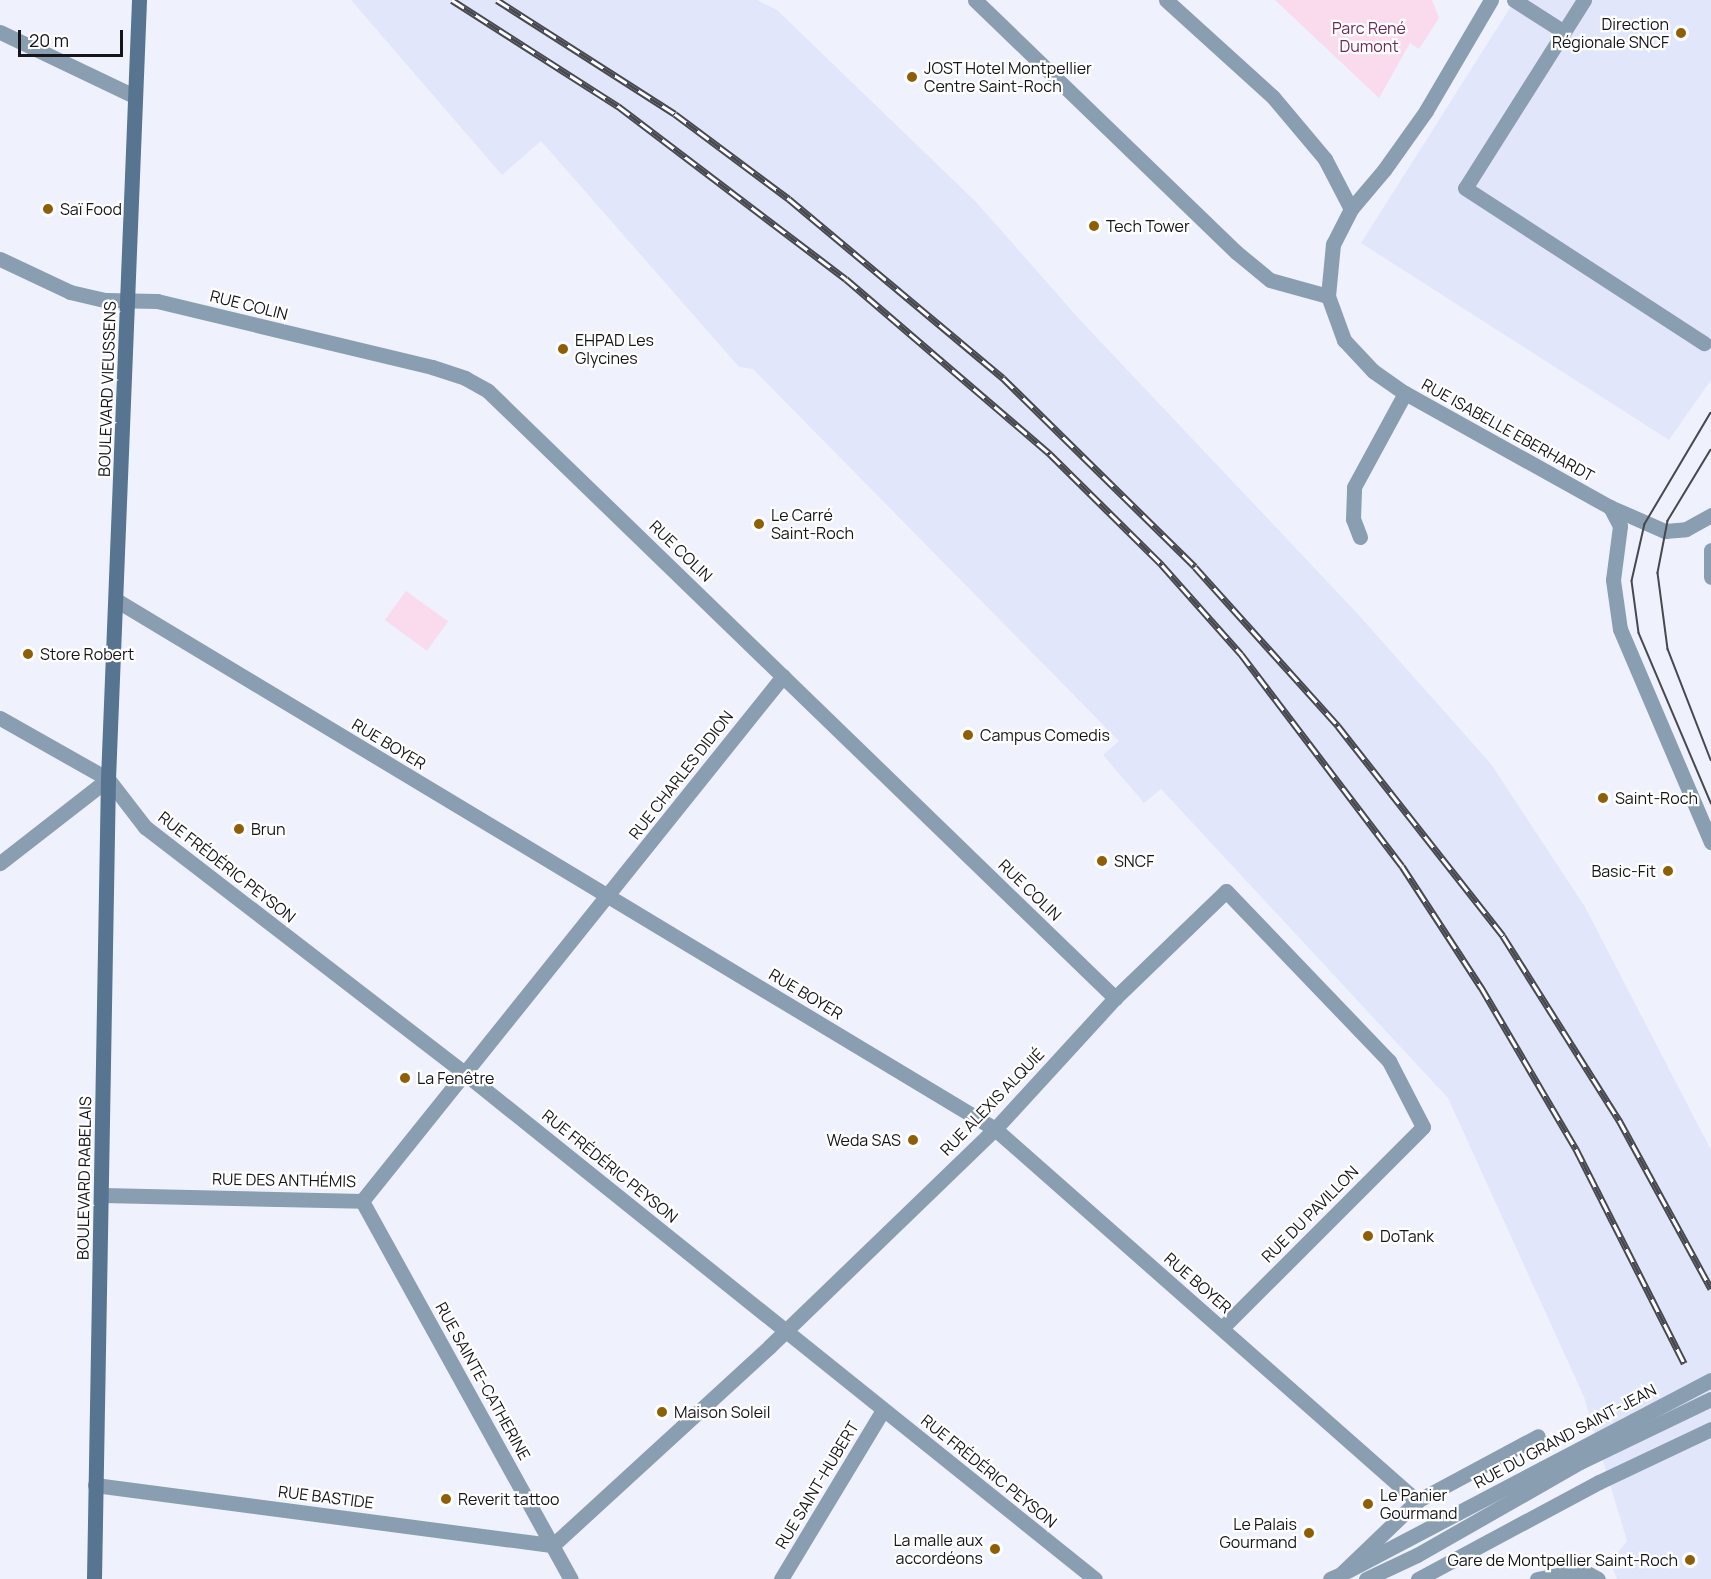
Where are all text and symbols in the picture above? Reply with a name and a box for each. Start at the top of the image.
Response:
place label: Direction Régionale SNCF [1552,14,1669,52]
scale bar [21,18,126,56]
park label: Parc René Dumont [1332,18,1406,56]
marker: Direction Régionale SNCF [1674,26,1688,40]
text: 20 m [29,28,69,52]
place label: JOST Hotel Montpellier Centre Saint-Roch [924,58,1092,96]
marker: JOST Hotel Montpellier Centre Saint-Roch [905,70,919,84]
place label: Saï Food [60,199,122,219]
marker: Saï Food [41,202,55,216]
place label: Tech Tower [1106,216,1190,236]
marker: Tech Tower [1087,219,1101,233]
street label: RUE COLIN [208,286,290,324]
street label: BOULEVARD VIEUSSENS [94,301,120,477]
place label: EHPAD Les Glycines [575,330,654,368]
marker: EHPAD Les Glycines [556,342,570,356]
street label: RUE ISABELLE EBERHARDT [1418,375,1598,485]
place label: Le Carré Saint-Roch [771,505,854,543]
street label: RUE COLIN [646,516,716,586]
marker: Le Carré Saint-Roch [752,517,766,531]
place label: Store Robert [40,644,134,664]
marker: Store Robert [21,647,35,661]
street label: RUE CHARLES DIDION [625,707,737,843]
street label: RUE BOYER [349,714,429,774]
place label: Campus Comedis [980,725,1110,745]
marker: Campus Comedis [961,728,975,742]
place label: Saint-Roch [1615,788,1698,808]
marker: Saint-Roch [1596,791,1610,805]
street label: RUE FRÉDÉRIC PEYSON [155,807,299,927]
place label: Brun [251,819,286,839]
marker: Brun [232,822,246,836]
place label: SNCF [1114,851,1154,871]
marker: SNCF [1095,854,1109,868]
street label: RUE COLIN [995,855,1065,925]
place label: Basic-Fit [1591,861,1656,881]
marker: Basic-Fit [1661,864,1675,878]
street label: RUE BOYER [766,964,846,1024]
street label: RUE ALEXIS ALQUIÉ [936,1045,1048,1159]
place label: La Fenêtre [417,1068,494,1088]
marker: La Fenêtre [398,1071,412,1085]
street label: BOULEVARD RABELAIS [73,1096,95,1260]
street label: RUE FRÉDÉRIC PEYSON [538,1105,682,1227]
place label: Weda SAS [827,1130,901,1150]
marker: Weda SAS [906,1133,920,1147]
street label: RUE DU PAVILLON [1258,1162,1362,1266]
street label: RUE DES ANTHÉMIS [212,1169,356,1191]
place label: DoTank [1380,1226,1434,1246]
marker: DoTank [1361,1229,1375,1243]
street label: RUE BOYER [1161,1249,1235,1317]
street label: RUE SAINTE-CATHERINE [432,1299,534,1463]
street label: RUE DU GRAND SAINT-JEAN [1471,1380,1659,1492]
place label: Maison Soleil [674,1402,771,1422]
marker: Maison Soleil [655,1405,669,1419]
street label: RUE FRÉDÉRIC PEYSON [917,1410,1061,1532]
street label: RUE SAINT-HUBERT [771,1418,863,1552]
street label: RUE BASTIDE [277,1482,375,1512]
place label: Le Panier Gourmand [1380,1485,1457,1523]
place label: Reverit tattoo [458,1489,559,1509]
marker: Reverit tattoo [439,1492,453,1506]
marker: Le Panier Gourmand [1361,1497,1375,1511]
place label: Le Palais Gourmand [1220,1514,1297,1552]
marker: Le Palais Gourmand [1302,1526,1316,1540]
place label: La malle aux accordéons [893,1530,983,1568]
marker: La malle aux accordéons [988,1542,1002,1556]
place label: Gare de Montpellier Saint-Roch [1447,1550,1678,1570]
marker: Gare de Montpellier Saint-Roch [1683,1553,1697,1567]

